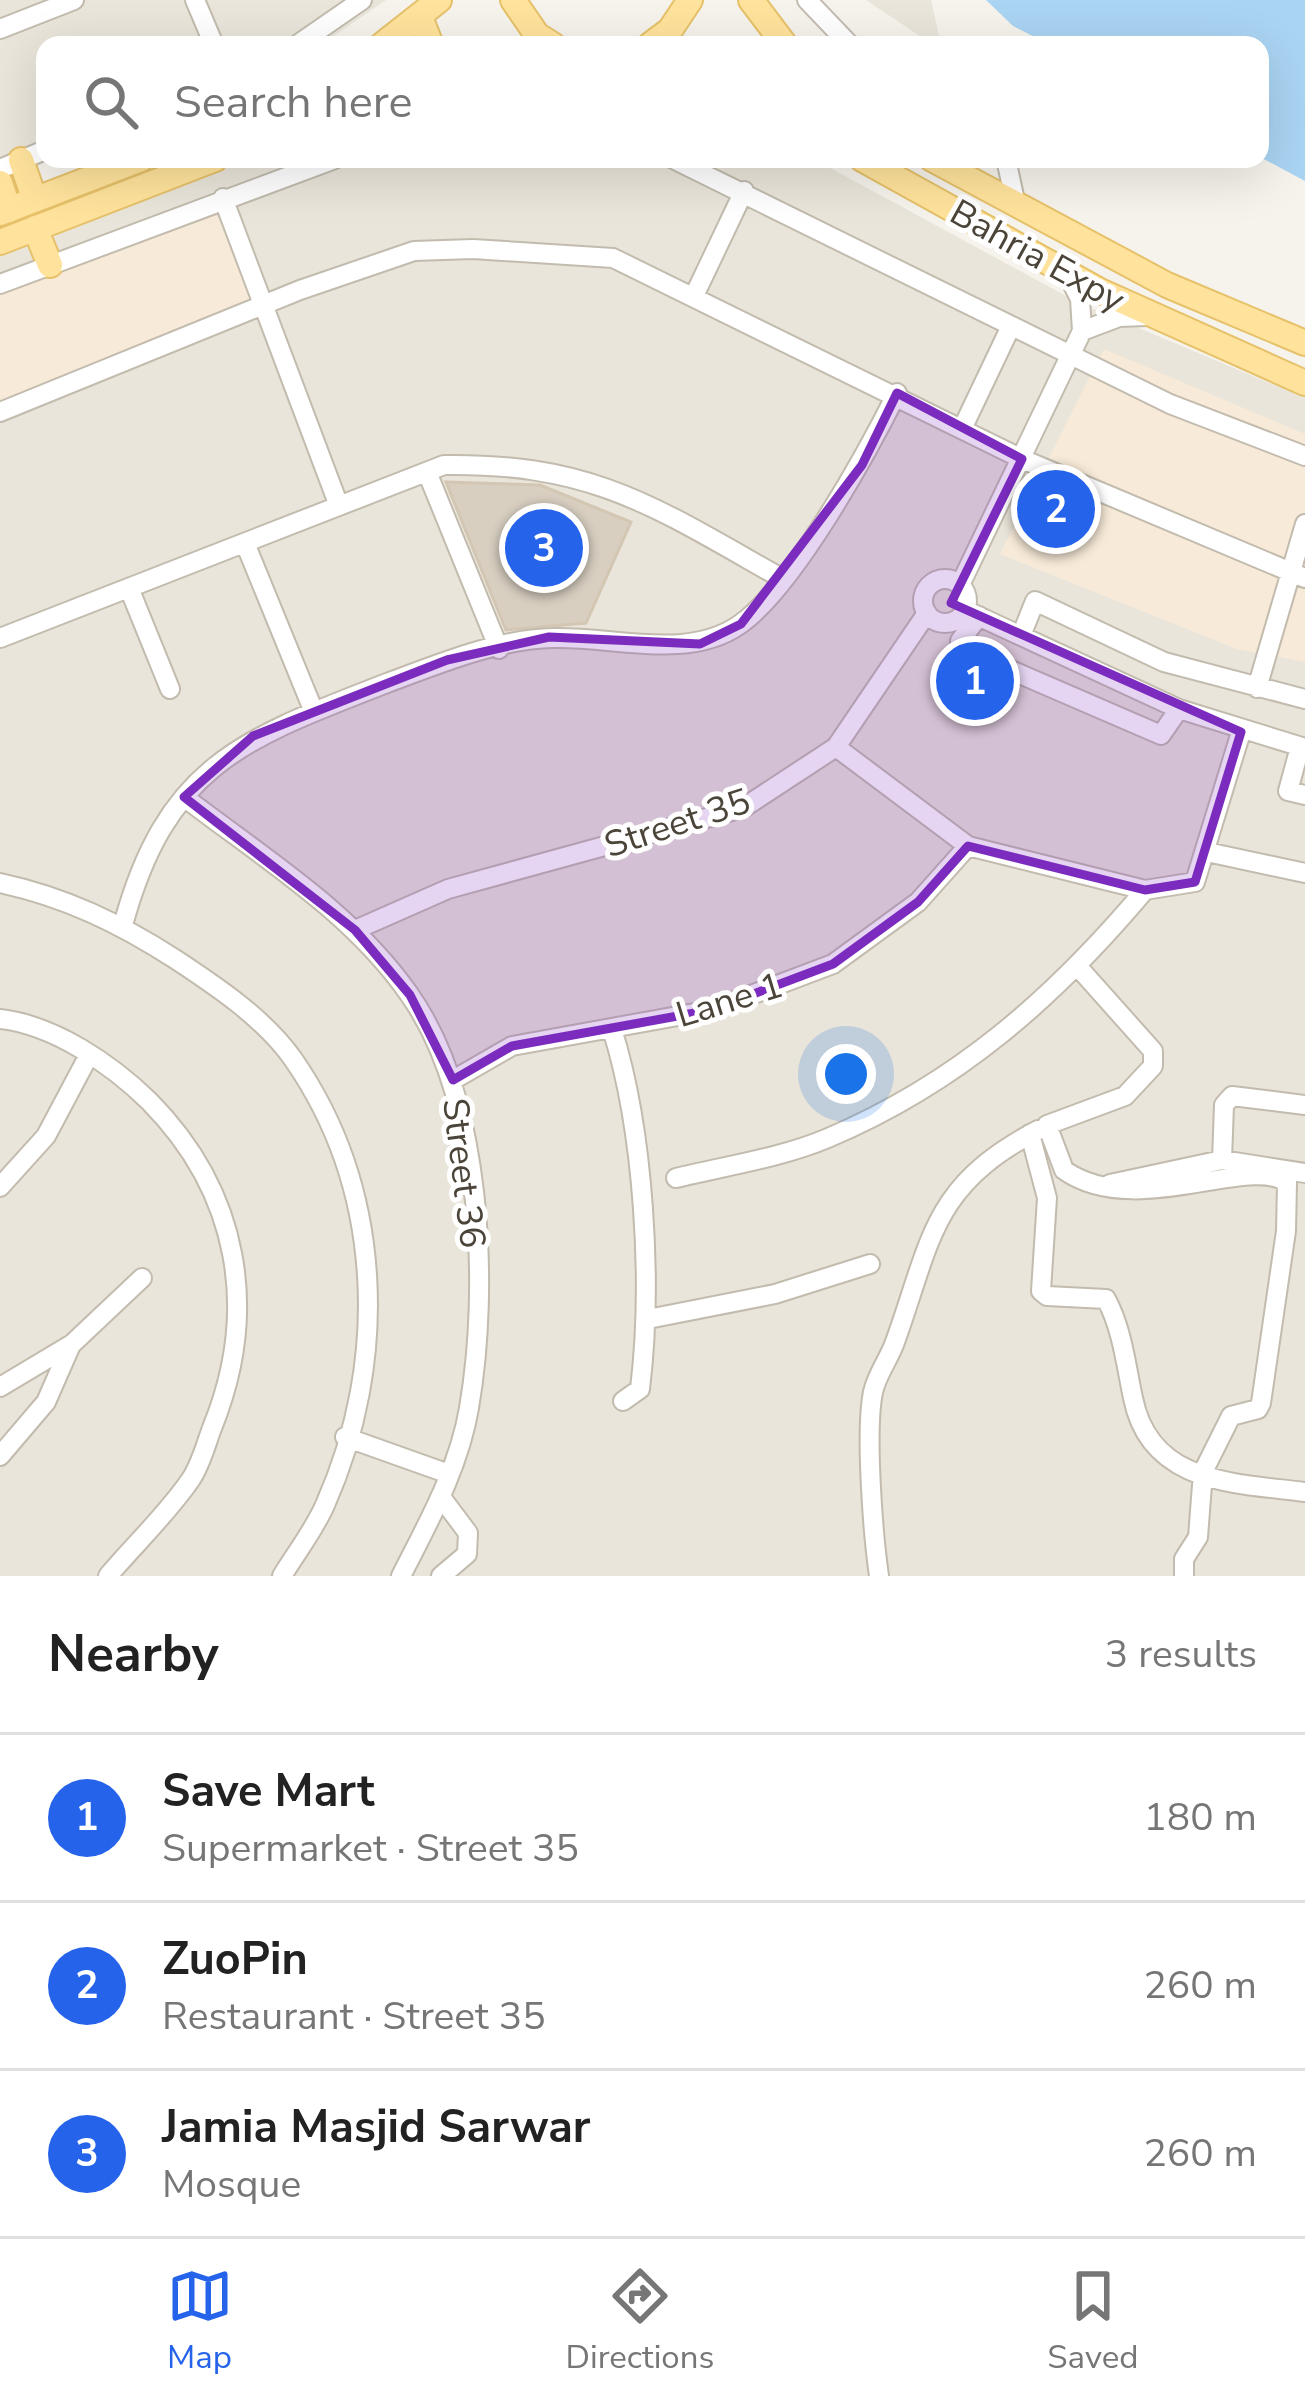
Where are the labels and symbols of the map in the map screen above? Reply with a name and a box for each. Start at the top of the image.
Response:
street label: Bahria Expy [941,188,1134,325]
pin: 2 [1017,464,1095,554]
pin: 3 [505,503,583,593]
pin: 1 [936,636,1014,726]
street label: Street 35 [598,777,757,870]
street label: Lane 1 [670,961,789,1040]
your location [816,1044,876,1104]
street label: Street 36 [430,1095,497,1251]

